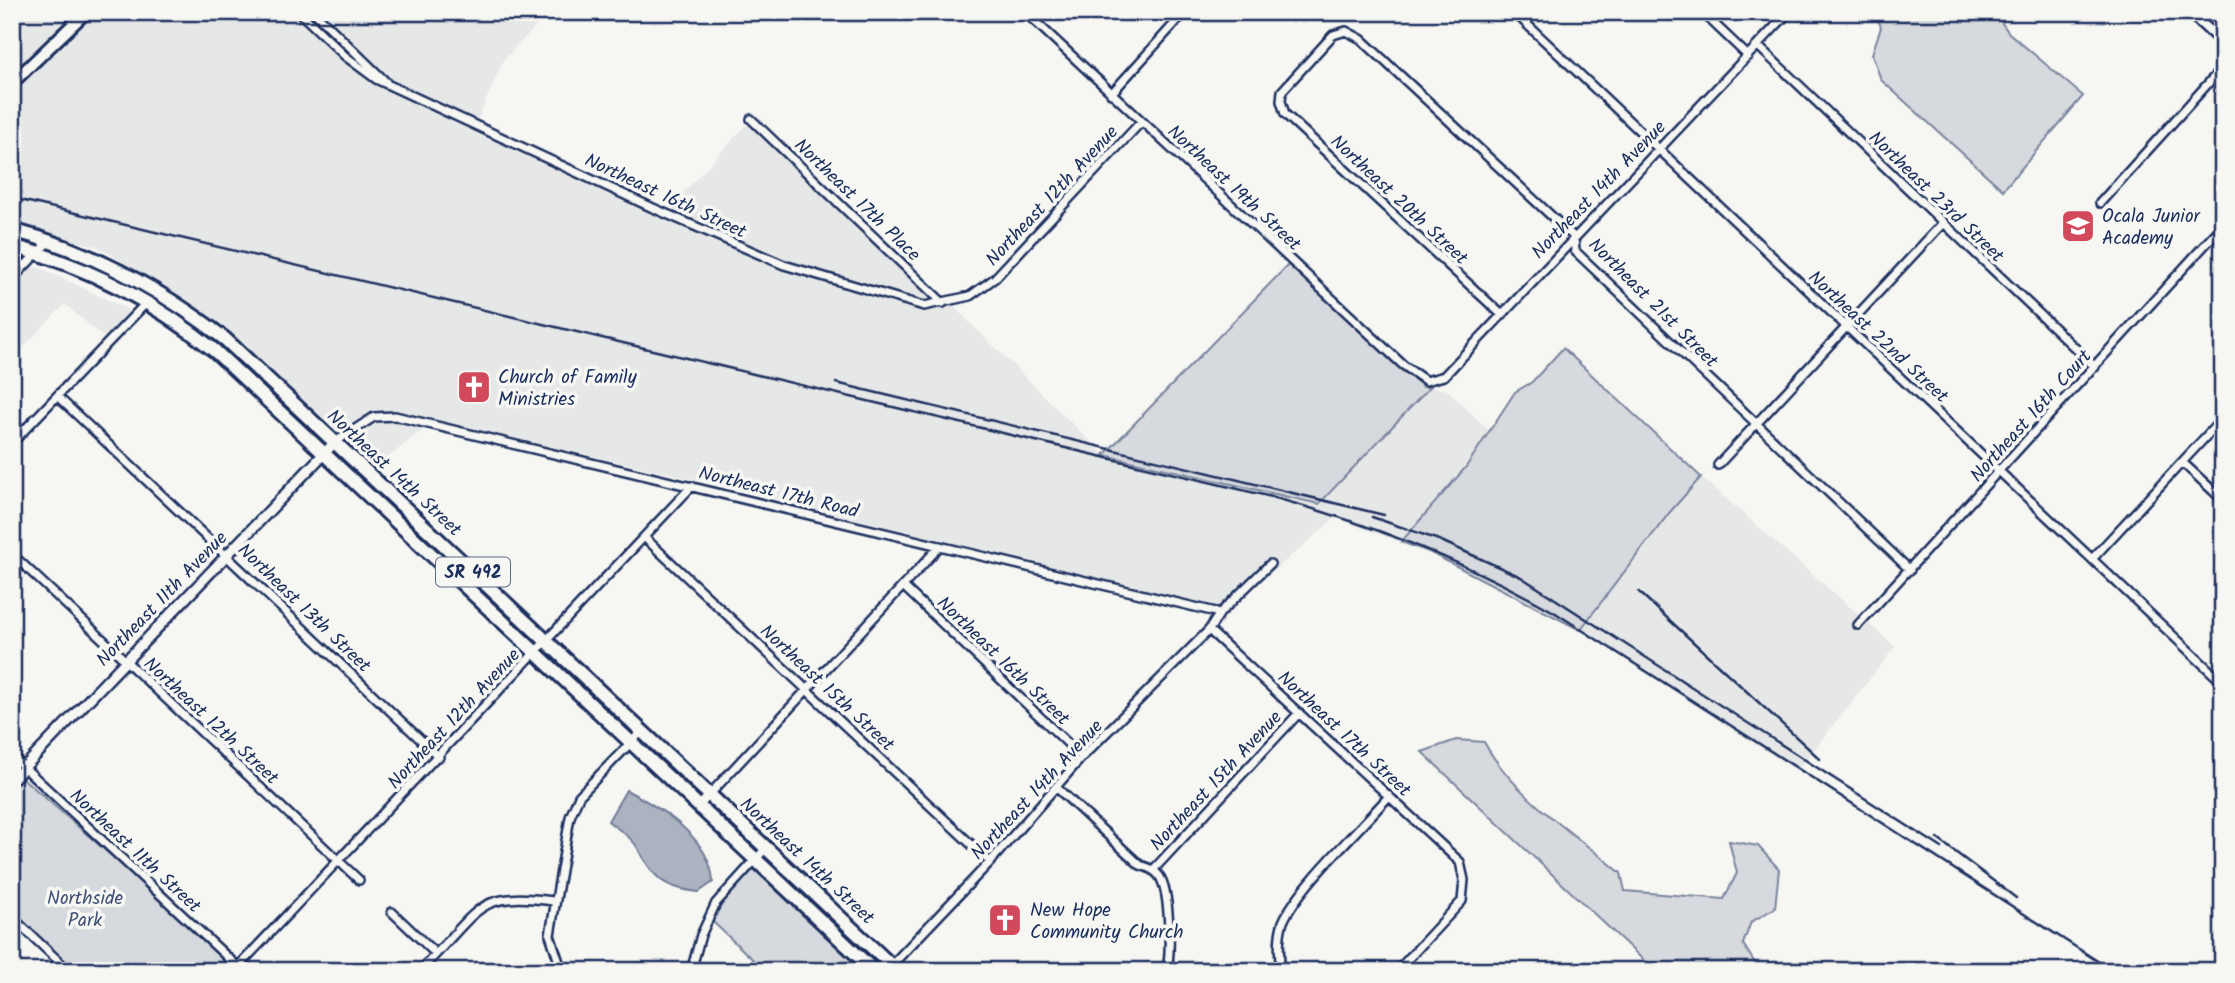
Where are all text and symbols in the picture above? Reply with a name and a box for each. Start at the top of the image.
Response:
street label: Northeast 14th Avenue [1525,114,1674,267]
street label: Northeast 19th Street [1160,118,1308,259]
street label: Northeast 12th Avenue [979,119,1126,274]
street label: Northeast 23rd Street [1861,124,2011,271]
street label: Northeast 20th Street [1323,128,1475,273]
street label: Northeast 17th Place [786,132,927,269]
street label: Northeast 16th Street [579,146,752,248]
place label: Ocala Junior Academy [2102,202,2201,254]
school or university icon: Ocala Junior Academy [2059,207,2097,245]
street label: Northeast 21st Street [1580,231,1725,376]
street label: Northeast 22nd Street [1800,264,1955,411]
street label: Northeast 16th Court [1963,343,2100,490]
place label: Church of Family Ministries [498,363,638,415]
church icon: Church of Family Ministries [455,368,493,406]
street label: Northeast 14th Street [319,403,469,545]
street label: Northeast 17th Road [695,459,862,527]
street label: Northeast 11th Avenue [90,524,236,674]
street label: Northeast 13th Street [230,537,378,681]
road number: SR 492 [436,558,510,586]
street label: Northeast 16th Street [929,590,1077,734]
street label: Northeast 15th Street [752,618,901,760]
street label: Northeast 12th Avenue [381,642,528,797]
street label: Northeast 12th Street [136,650,286,793]
street label: Northeast 17th Street [1270,664,1418,805]
street label: Northeast 15th Avenue [1143,704,1290,859]
street label: Northeast 14th Avenue [964,713,1111,868]
street label: Northeast 11th Street [62,782,208,921]
street label: Northeast 14th Street [732,791,882,933]
park label: Northside Park [47,884,123,936]
place label: New Hope Community Church [1030,896,1184,948]
church icon: New Hope Community Church [986,901,1024,939]

